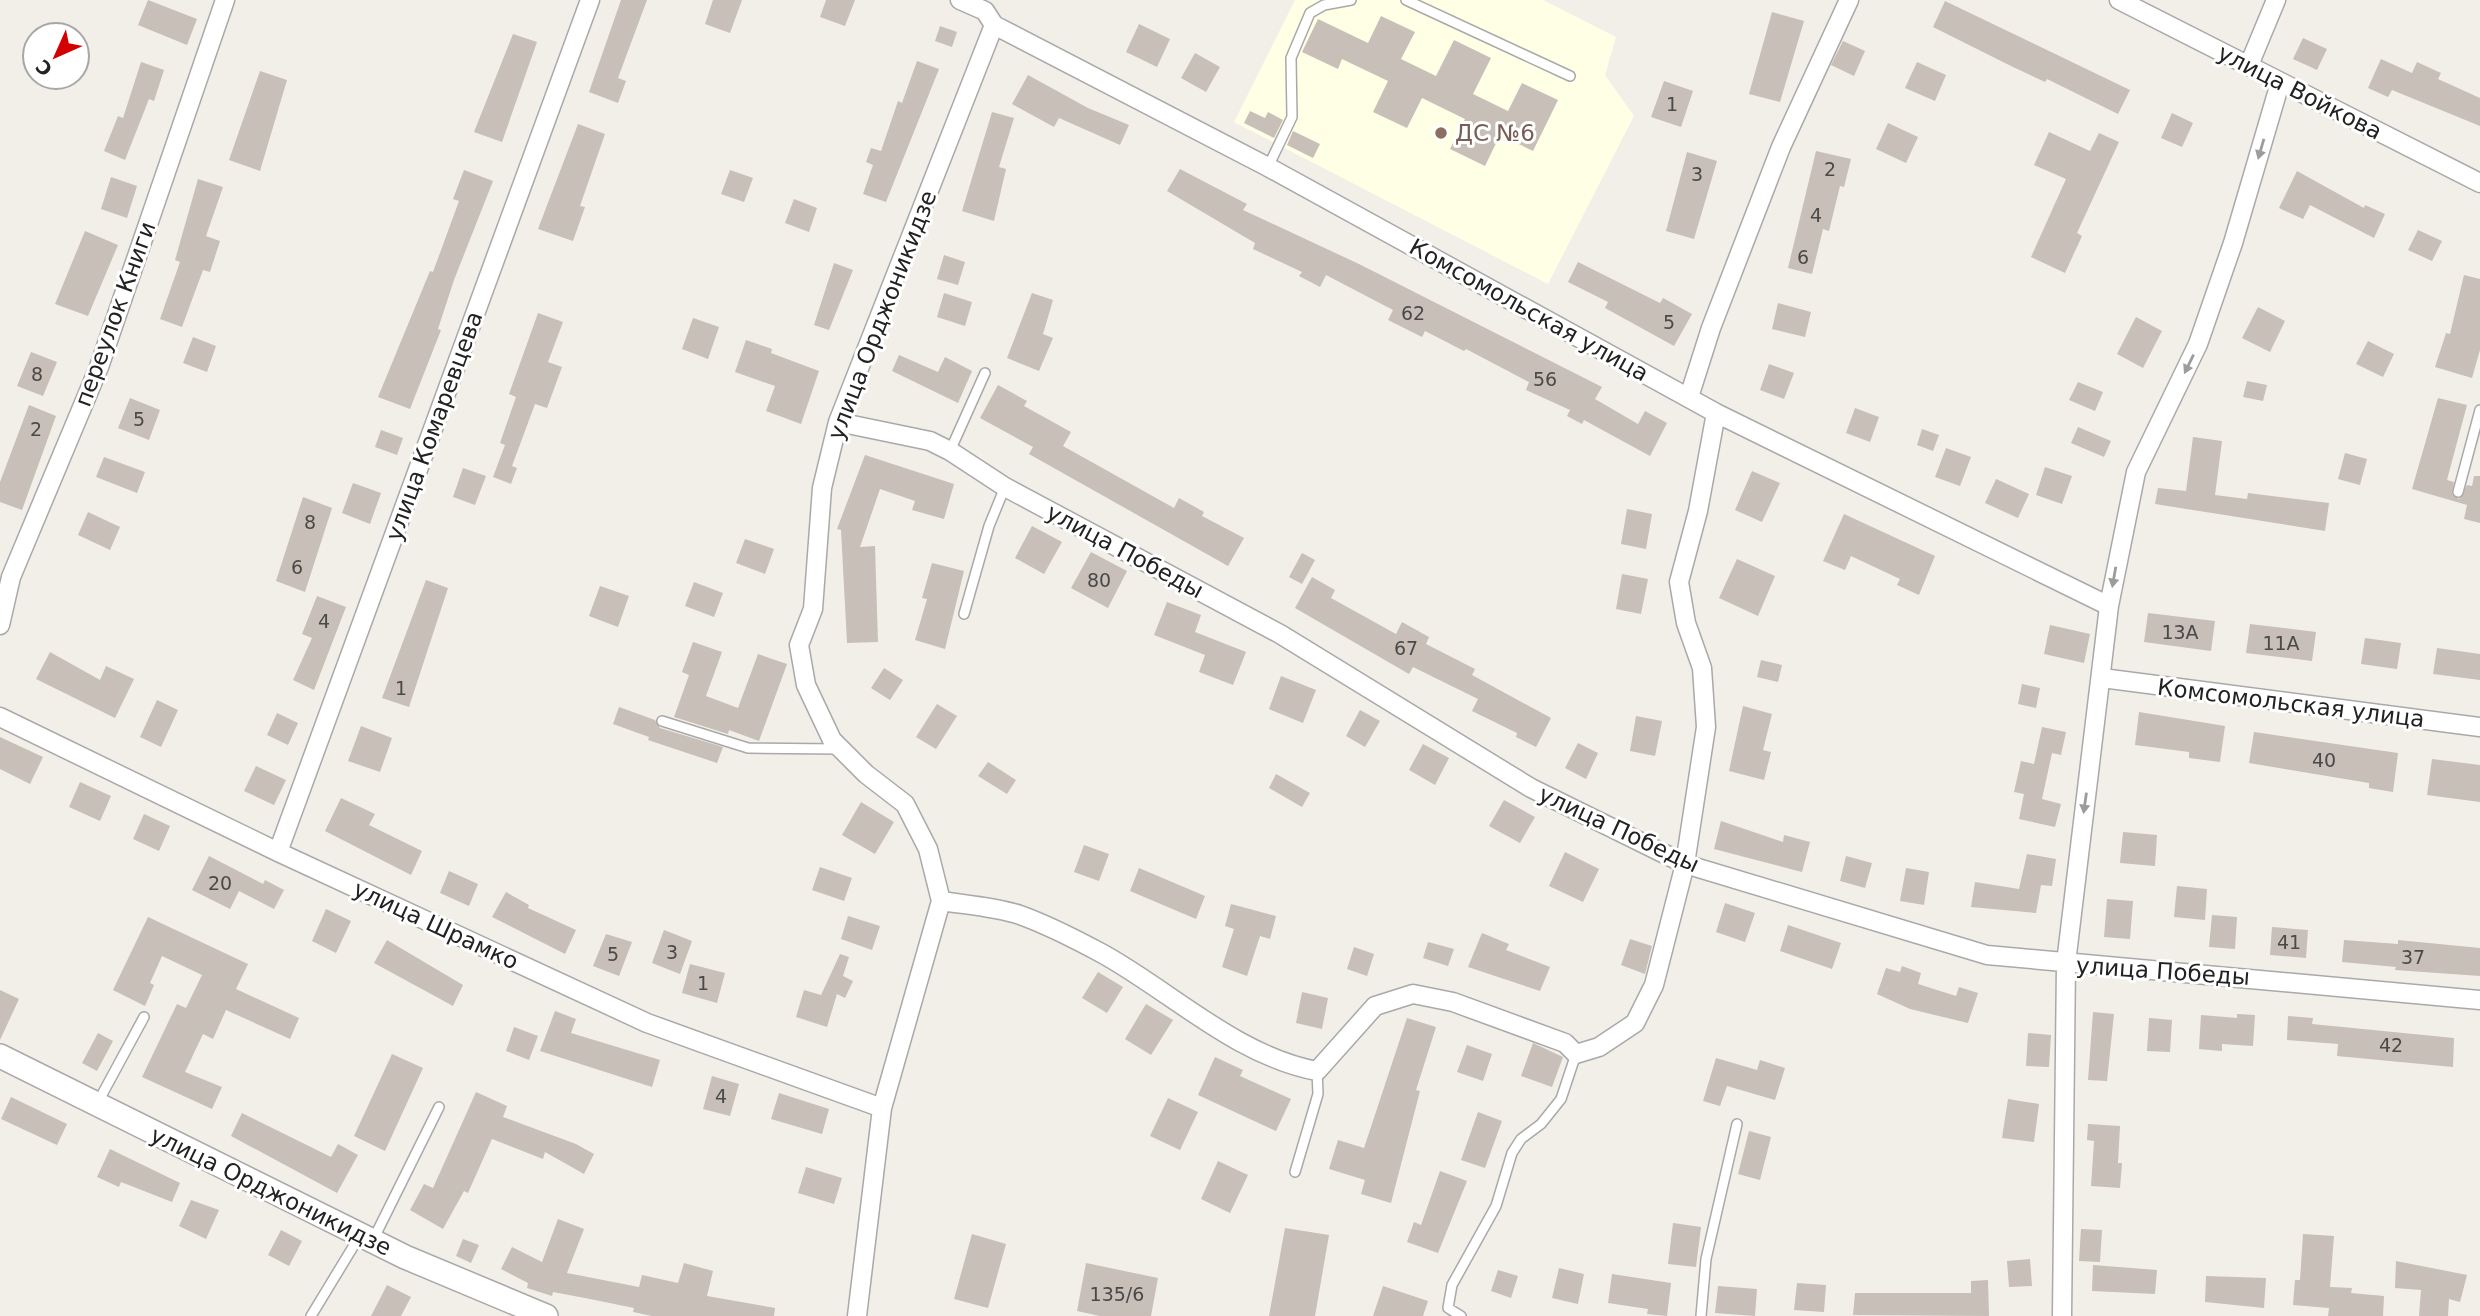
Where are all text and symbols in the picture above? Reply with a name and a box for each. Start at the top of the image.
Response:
north arrow [21,21,91,91]
street label: улица Войкова [2214,39,2386,145]
text: С [31,55,57,81]
house number: 1 [1666,93,1678,115]
place label: ДС №6 [1455,120,1535,146]
marker: ДС №6 [1433,125,1449,141]
one-way arrow [2255,138,2266,160]
house number: 2 [1824,158,1836,180]
house number: 3 [1691,163,1703,185]
street label: улица Орджоникидзе [822,187,942,443]
house number: 4 [1810,204,1822,226]
street label: переулок Книги [69,218,161,410]
street label: Комсомольская улица [1405,233,1653,387]
house number: 6 [1797,246,1809,268]
house number: 62 [1401,302,1425,324]
street label: улица Комаревцева [380,308,488,544]
house number: 5 [1663,311,1675,333]
one-way arrow [2183,354,2194,374]
house number: 8 [31,363,43,385]
house number: 56 [1533,368,1557,390]
house number: 5 [133,408,145,430]
house number: 2 [30,418,42,440]
street label: улица Победы [1042,499,1208,603]
house number: 8 [304,511,316,533]
house number: 6 [291,556,303,578]
one-way arrow [2108,566,2119,588]
house number: 80 [1087,569,1111,591]
house number: 4 [318,610,330,632]
house number: 13А [2161,621,2199,643]
house number: 11А [2262,632,2300,654]
house number: 67 [1394,637,1418,659]
street label: Комсомольская улица [2156,674,2426,732]
house number: 1 [395,677,407,699]
house number: 40 [2312,749,2336,771]
street label: улица Победы [1535,780,1703,878]
one-way arrow [2079,792,2090,814]
house number: 20 [208,872,232,894]
street label: улица Шрамко [349,875,523,975]
house number: 41 [2277,931,2301,953]
house number: 3 [666,941,678,963]
house number: 5 [607,943,619,965]
house number: 37 [2401,946,2425,968]
street label: улица Победы [2075,952,2251,990]
house number: 1 [697,972,709,994]
house number: 42 [2379,1034,2403,1056]
house number: 4 [715,1085,727,1107]
street label: улица Орджоникидзе [146,1121,396,1261]
house number: 135/6 [1090,1283,1144,1305]

